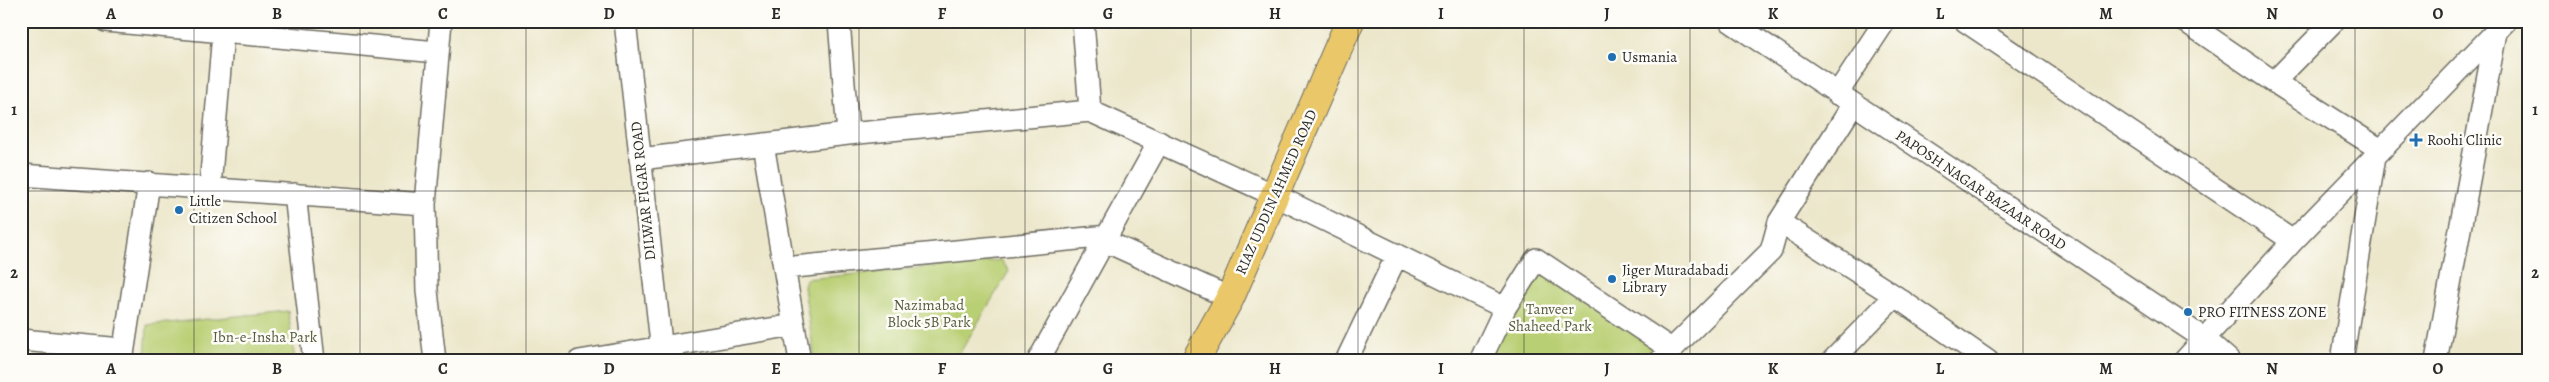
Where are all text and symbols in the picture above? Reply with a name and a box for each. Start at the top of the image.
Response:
text: A [105,3,117,25]
text: B [272,3,282,25]
text: C [438,3,448,25]
text: D [603,3,615,25]
text: E [771,3,781,25]
text: F [938,3,947,25]
text: G [1103,3,1113,25]
text: H [1269,3,1281,25]
text: I [1438,3,1444,25]
text: J [1604,3,1610,25]
text: K [1768,3,1779,25]
text: L [1936,3,1945,25]
text: M [2099,3,2113,25]
text: N [2266,3,2278,25]
text: O [2433,3,2444,25]
place label: Usmania [1622,47,1677,67]
marker: Usmania [1606,51,1618,63]
text: 1 [11,99,17,121]
text: 1 [2532,99,2538,121]
street label: RIAZ UDDIN AHMED ROAD [1230,106,1322,278]
street label: DILWAR FIGAR ROAD [626,120,660,262]
street label: PAPOSH NAGAR BAZAAR ROAD [1892,125,2070,255]
place label: Roohi Clinic [2427,130,2502,150]
marker: Roohi Clinic [2409,133,2423,147]
place label: Little Citizen School [189,191,277,228]
marker: Little Citizen School [173,204,185,216]
place label: Jiger Muradabadi Library [1622,260,1729,297]
text: 2 [10,262,18,284]
text: 2 [2531,262,2539,284]
marker: Jiger Muradabadi Library [1606,273,1618,285]
park label: Nazimabad Block 5B Park [887,295,971,332]
park label: Tanveer Shaheed Park [1508,299,1592,336]
place label: PRO FITNESS ZONE [2198,302,2327,322]
marker: PRO FITNESS ZONE [2182,306,2194,318]
park label: Ibn-e-Insha Park [213,327,318,347]
text: A [105,358,117,380]
text: B [272,358,282,380]
text: C [438,358,448,380]
text: D [603,358,615,380]
text: E [771,358,781,380]
text: F [938,358,947,380]
text: G [1103,358,1113,380]
text: H [1269,358,1281,380]
text: I [1438,358,1444,380]
text: J [1604,358,1610,380]
text: K [1768,358,1779,380]
text: L [1936,358,1945,380]
text: M [2099,358,2113,380]
text: N [2266,358,2278,380]
text: O [2433,358,2444,380]

